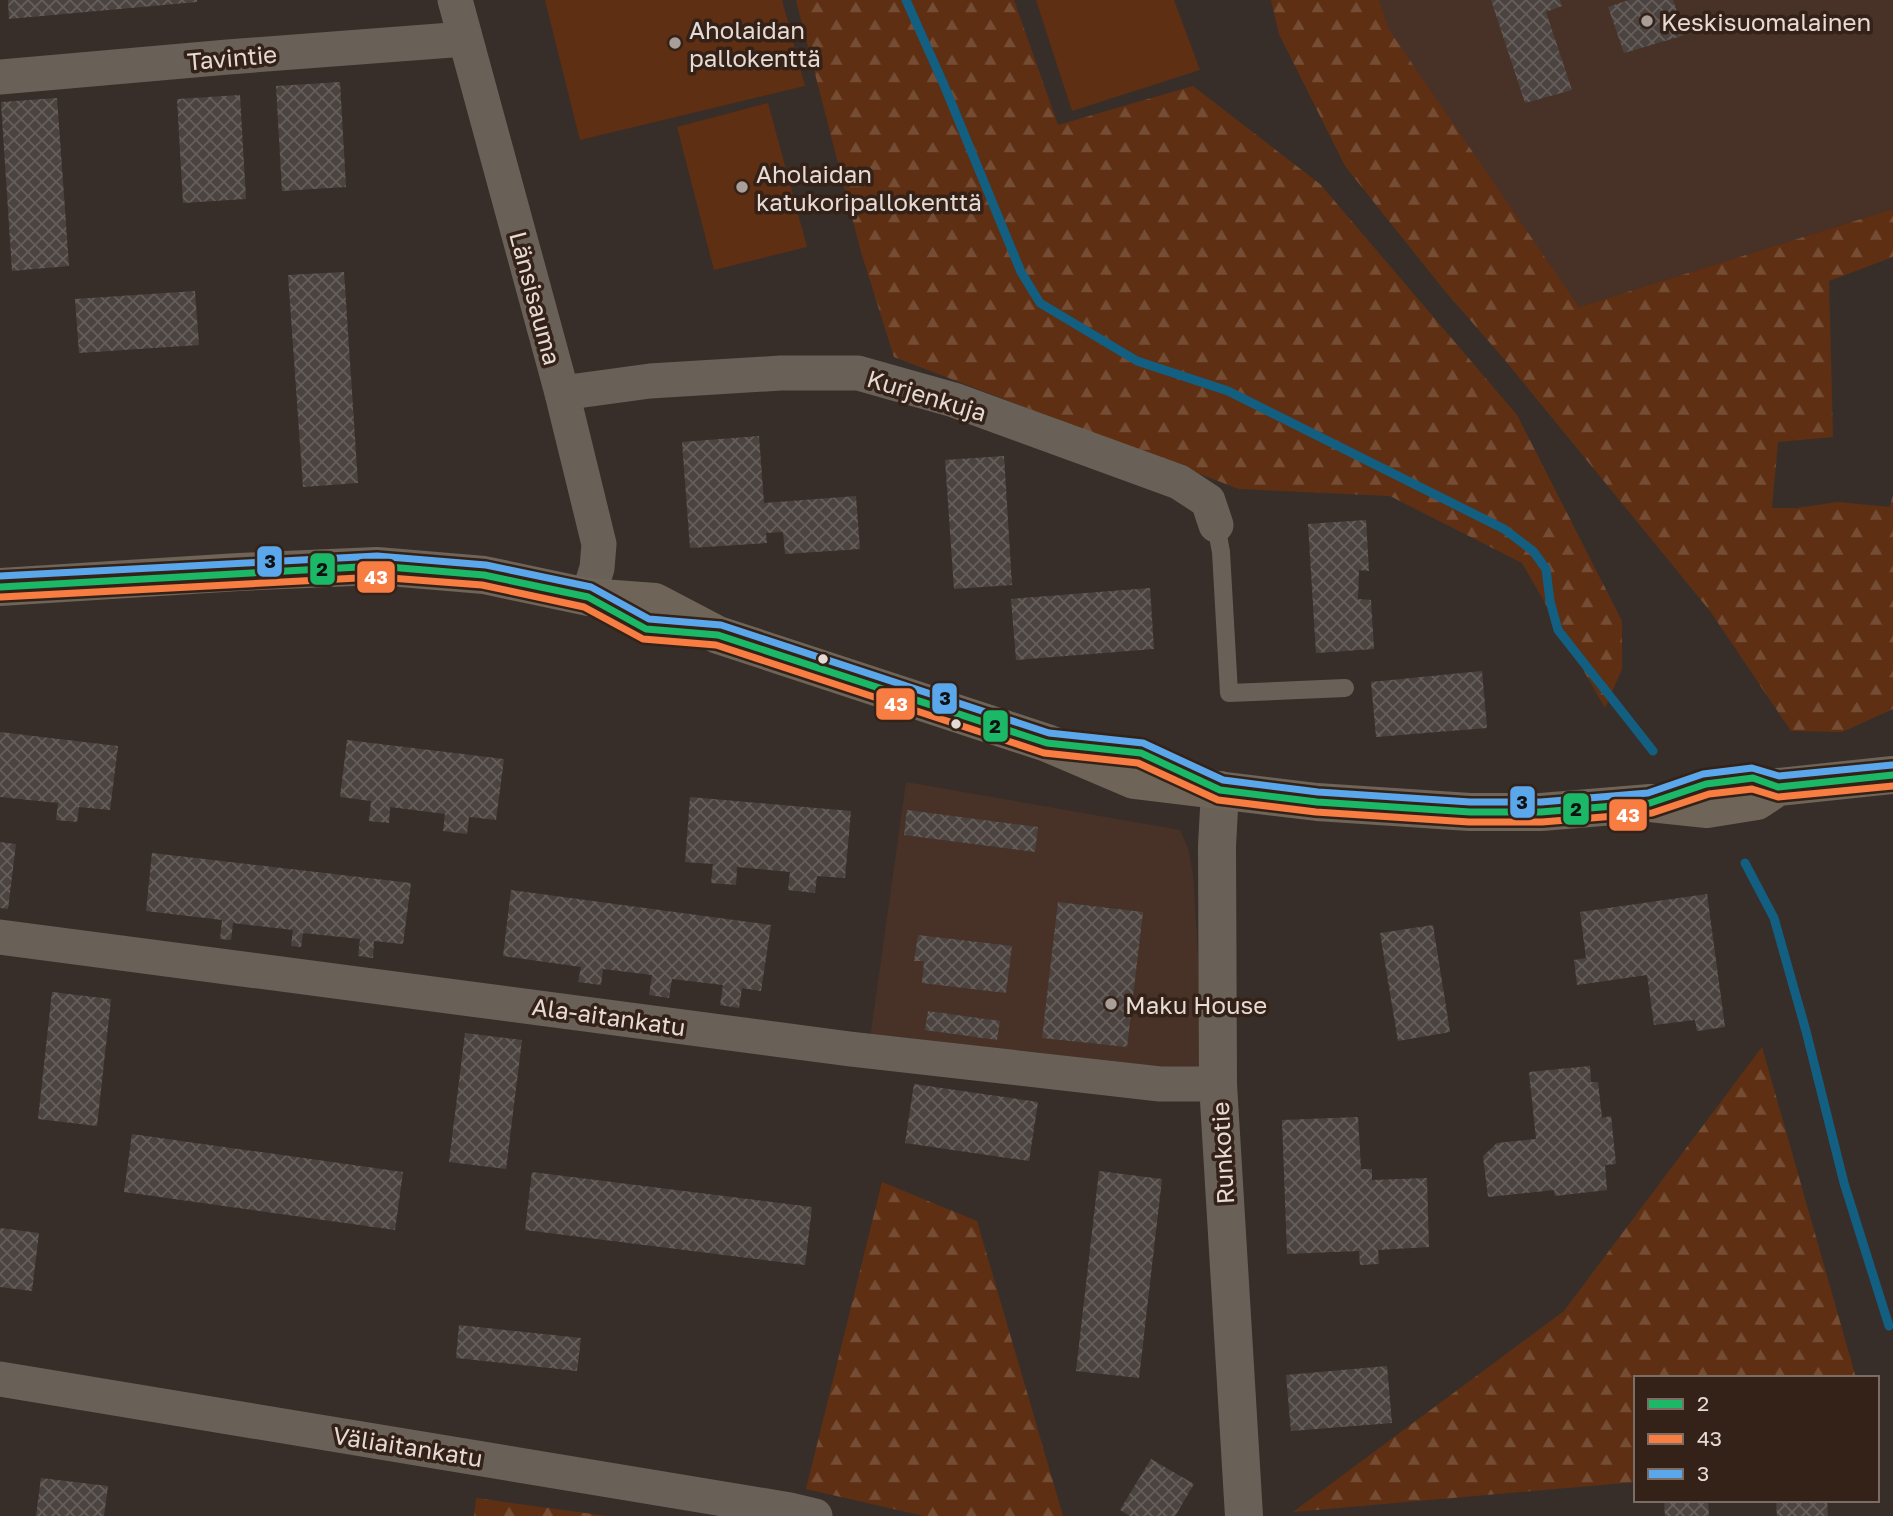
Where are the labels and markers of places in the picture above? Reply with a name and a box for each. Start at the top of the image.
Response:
place label: Keskisuomalainen [1661,7,1871,36]
marker: Keskisuomalainen [1639,13,1655,29]
place label: Aholaidan pallokenttä [689,15,821,72]
marker: Aholaidan pallokenttä [667,35,683,51]
place label: Aholaidan katukoripallokenttä [756,159,982,216]
marker: Aholaidan katukoripallokenttä [734,179,750,195]
unlabelled marker [816,652,830,666]
unlabelled marker [949,717,963,731]
place label: Maku House [1125,990,1267,1019]
marker: Maku House [1103,996,1119,1012]

